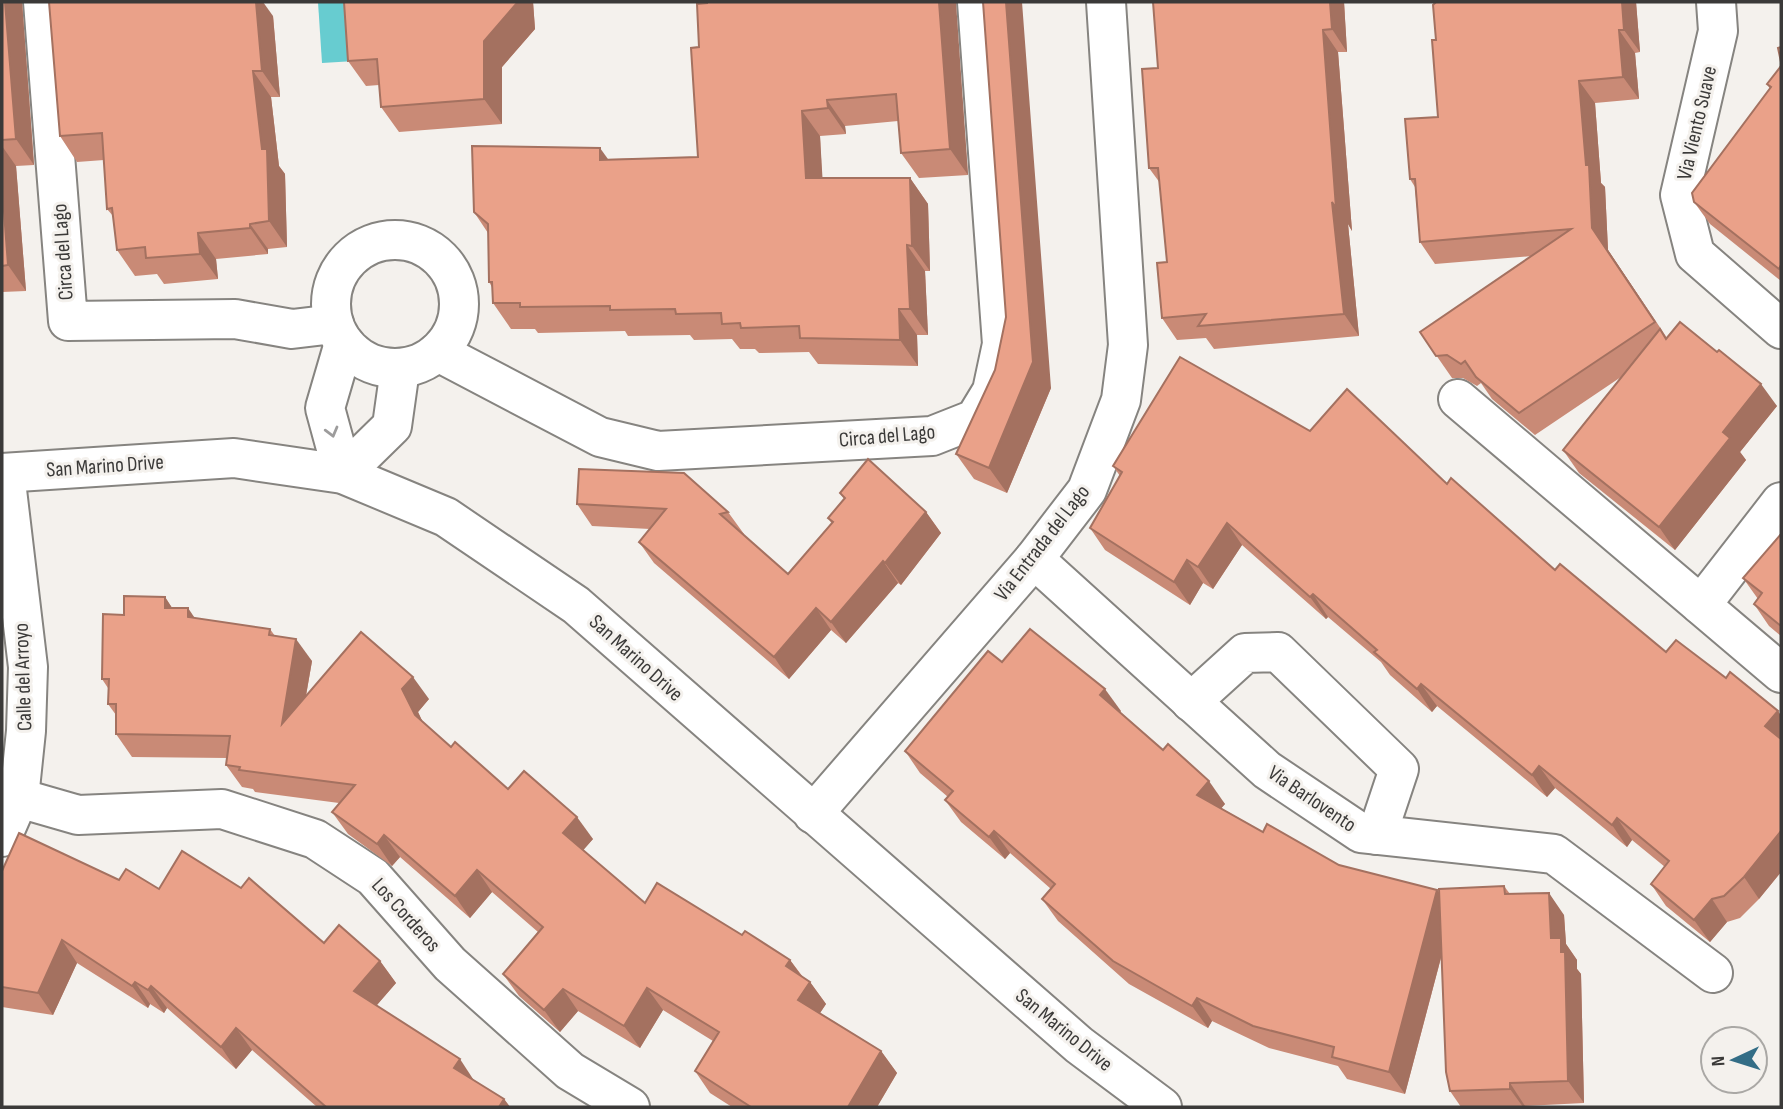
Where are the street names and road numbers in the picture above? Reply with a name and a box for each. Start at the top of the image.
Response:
street label: Via Viento Suave [1672,64,1722,182]
street label: Circa del Lago [47,203,79,301]
street label: Circa del Lago [838,419,936,453]
street label: San Marino Drive [45,449,165,483]
street label: Via Entrada del Lago [989,480,1095,606]
street label: San Marino Drive [584,609,688,707]
street label: Calle del Arroyo [9,622,37,732]
street label: Via Barlovento [1263,760,1361,838]
street label: Los Corderos [366,873,446,957]
street label: San Marino Drive [1010,983,1118,1077]

